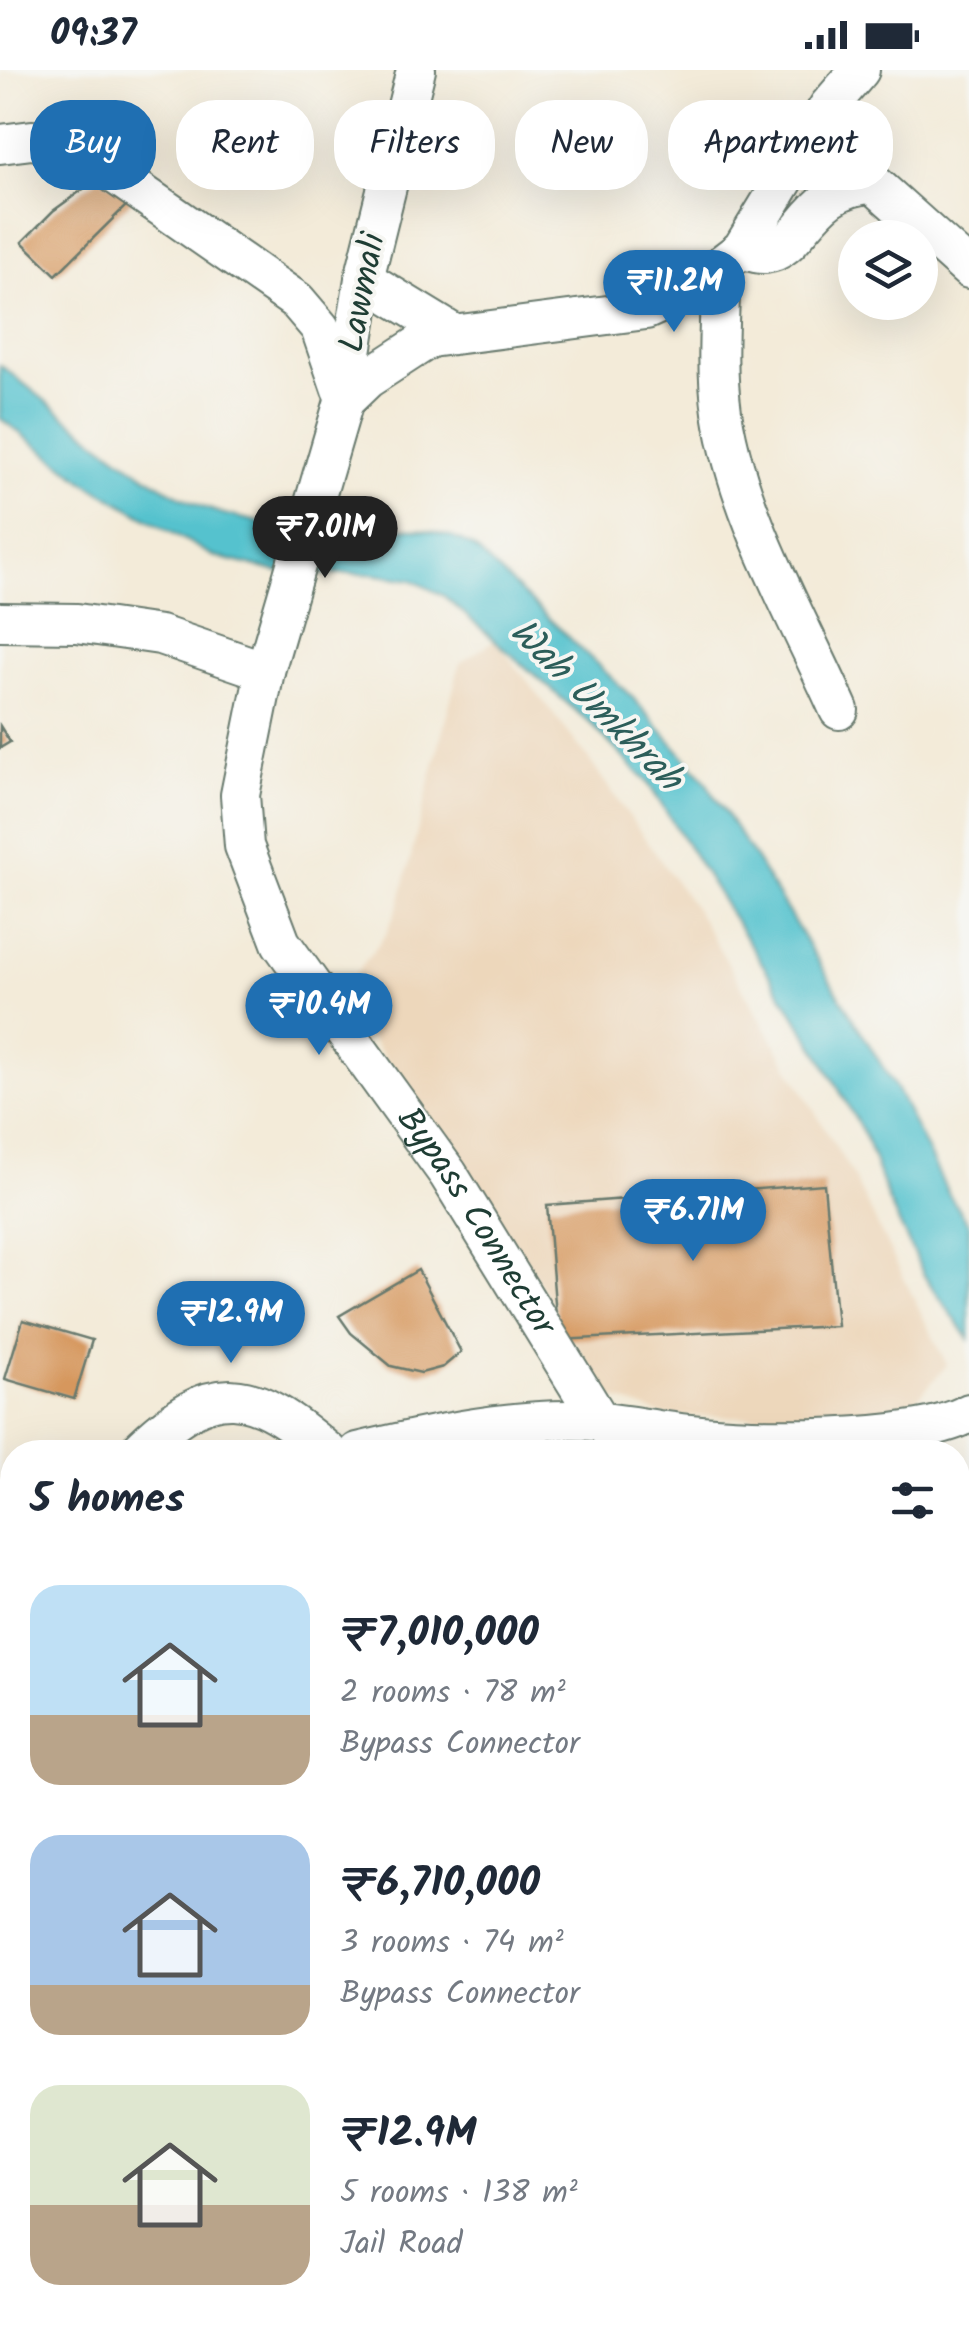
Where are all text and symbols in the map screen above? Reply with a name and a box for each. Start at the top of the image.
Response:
text: 09:37 [50,5,137,65]
chip: Buy [30,100,156,190]
chip: Rent [176,100,314,190]
chip: Filters [334,100,495,190]
chip: New [515,100,648,190]
chip: Apartment [668,100,893,190]
map controls [838,220,938,320]
button: layers [838,220,938,320]
street label: Lawmali [325,227,403,357]
pin: ₹11.2M [593,250,755,335]
text: ₹11.2M [625,257,723,308]
pin: ₹7.01M [244,496,406,581]
text: ₹7.01M [275,503,375,554]
water label: Wah Umkhrah [494,605,698,809]
pin: ₹10.4M [238,973,400,1058]
text: ₹10.4M [267,980,371,1031]
street label: Bypass Connector [381,1096,571,1349]
pin: ₹6.71M [612,1179,774,1264]
text: ₹6.71M [642,1186,744,1237]
pin: ₹12.9M [150,1281,312,1366]
text: ₹12.9M [179,1288,283,1339]
text: 5 homes [30,1467,185,1534]
icon: filters [885,1473,940,1528]
text: ₹7,010,000 [340,1601,539,1668]
icon: home [110,1625,230,1745]
text: 2 rooms · 78 m² [340,1668,566,1719]
text: Bypass Connector [340,1719,580,1770]
text: ₹6,710,000 [340,1851,540,1918]
icon: home [110,1875,230,1995]
text: 3 rooms · 74 m² [340,1918,564,1969]
text: Bypass Connector [340,1969,580,2020]
text: ₹12.9M [340,2101,477,2168]
icon: home [110,2125,230,2245]
text: 5 rooms · 138 m² [340,2168,578,2219]
text: Jail Road [340,2219,462,2270]

